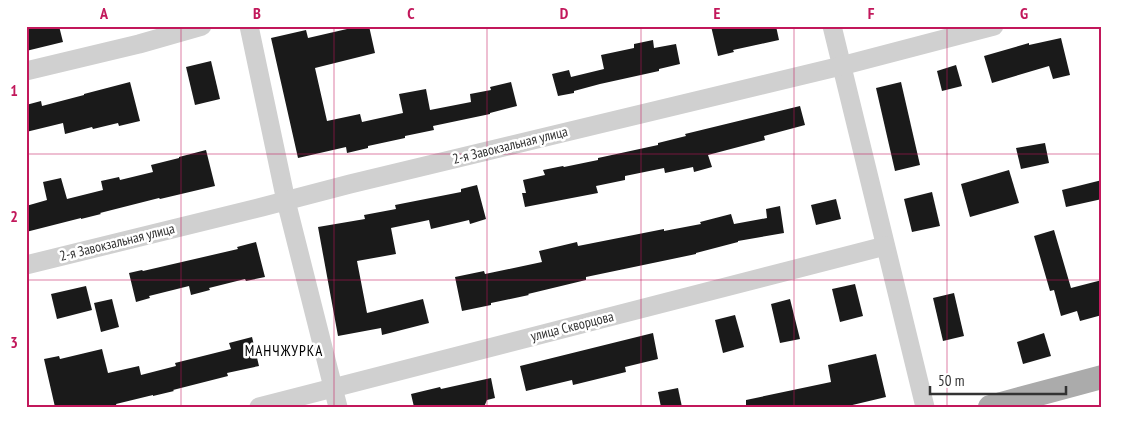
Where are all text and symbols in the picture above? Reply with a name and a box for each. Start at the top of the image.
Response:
text: A [99,3,109,23]
text: B [253,3,261,23]
text: C [407,3,415,23]
text: D [560,3,569,23]
text: E [714,3,721,23]
text: F [868,3,875,23]
text: G [1020,3,1028,23]
text: 1 [10,80,18,100]
street label: 2-я Завокзальная улица [451,122,569,168]
text: 2 [10,206,18,226]
street label: 2-я Завокзальная улица [58,219,176,265]
street label: улица Скворцова [529,307,615,345]
text: 3 [10,332,18,352]
district label: МАНЧЖУРКА [245,341,323,360]
scale bar [930,363,1067,395]
text: 50 m [938,371,964,390]

